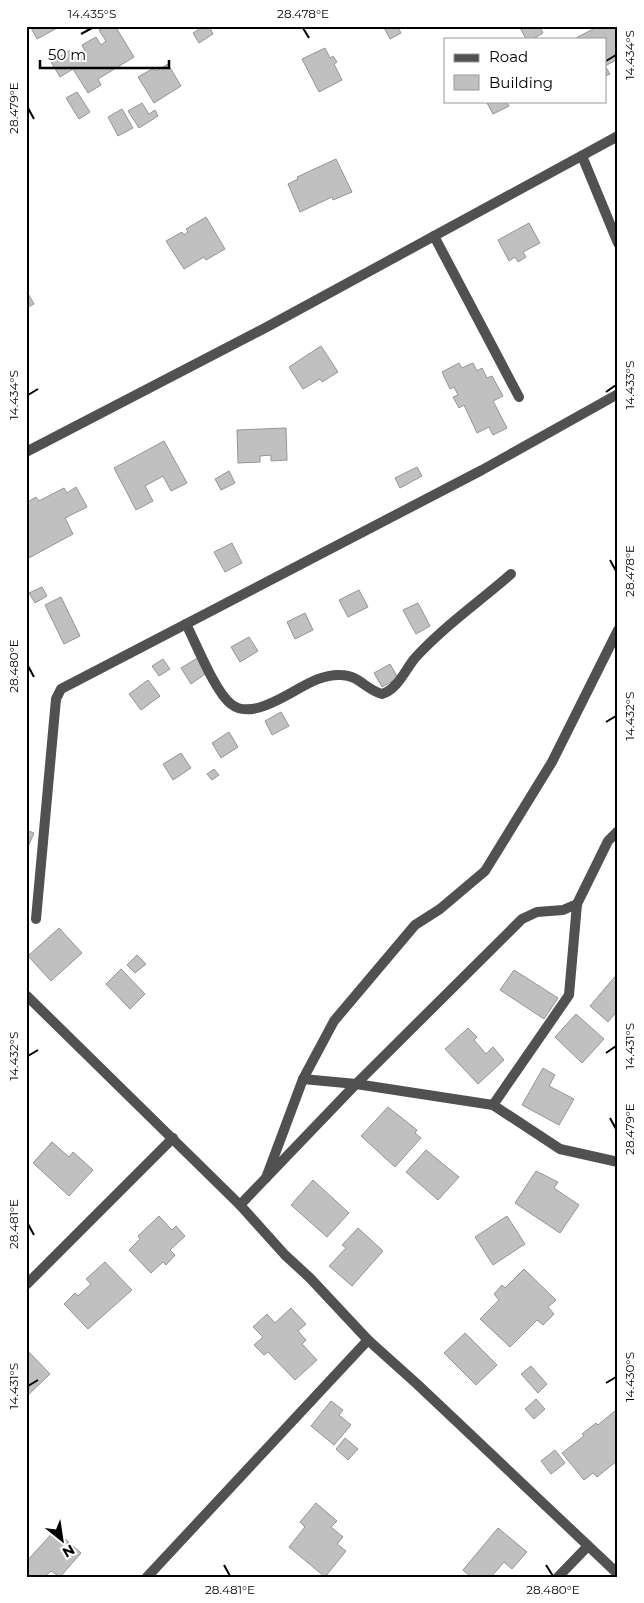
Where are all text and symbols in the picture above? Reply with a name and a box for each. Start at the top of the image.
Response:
text: 14.435°S [68,6,116,21]
text: 28.478°E [277,6,329,21]
text: 14.434°S [622,30,637,80]
scale bar [40,38,169,70]
legend [444,38,606,102]
text: 50 m [48,45,86,64]
text: Road [489,47,528,66]
text: Building [489,73,553,92]
text: 28.479°E [6,82,21,134]
text: 14.433°S [622,361,637,409]
text: 14.434°S [6,370,21,420]
text: 28.478°E [622,545,637,597]
text: 28.480°E [6,639,21,693]
text: 14.432°S [622,692,637,740]
text: 14.431°S [622,1023,637,1069]
text: 14.432°S [6,1032,21,1080]
text: 28.479°E [622,1103,637,1155]
text: 28.481°E [6,1199,21,1249]
text: 14.430°S [622,1352,637,1402]
text: 14.431°S [6,1363,21,1409]
north arrow [38,1516,88,1566]
text: N [59,1541,78,1562]
text: 28.481°E [205,1582,255,1597]
text: 28.480°E [526,1582,580,1597]

